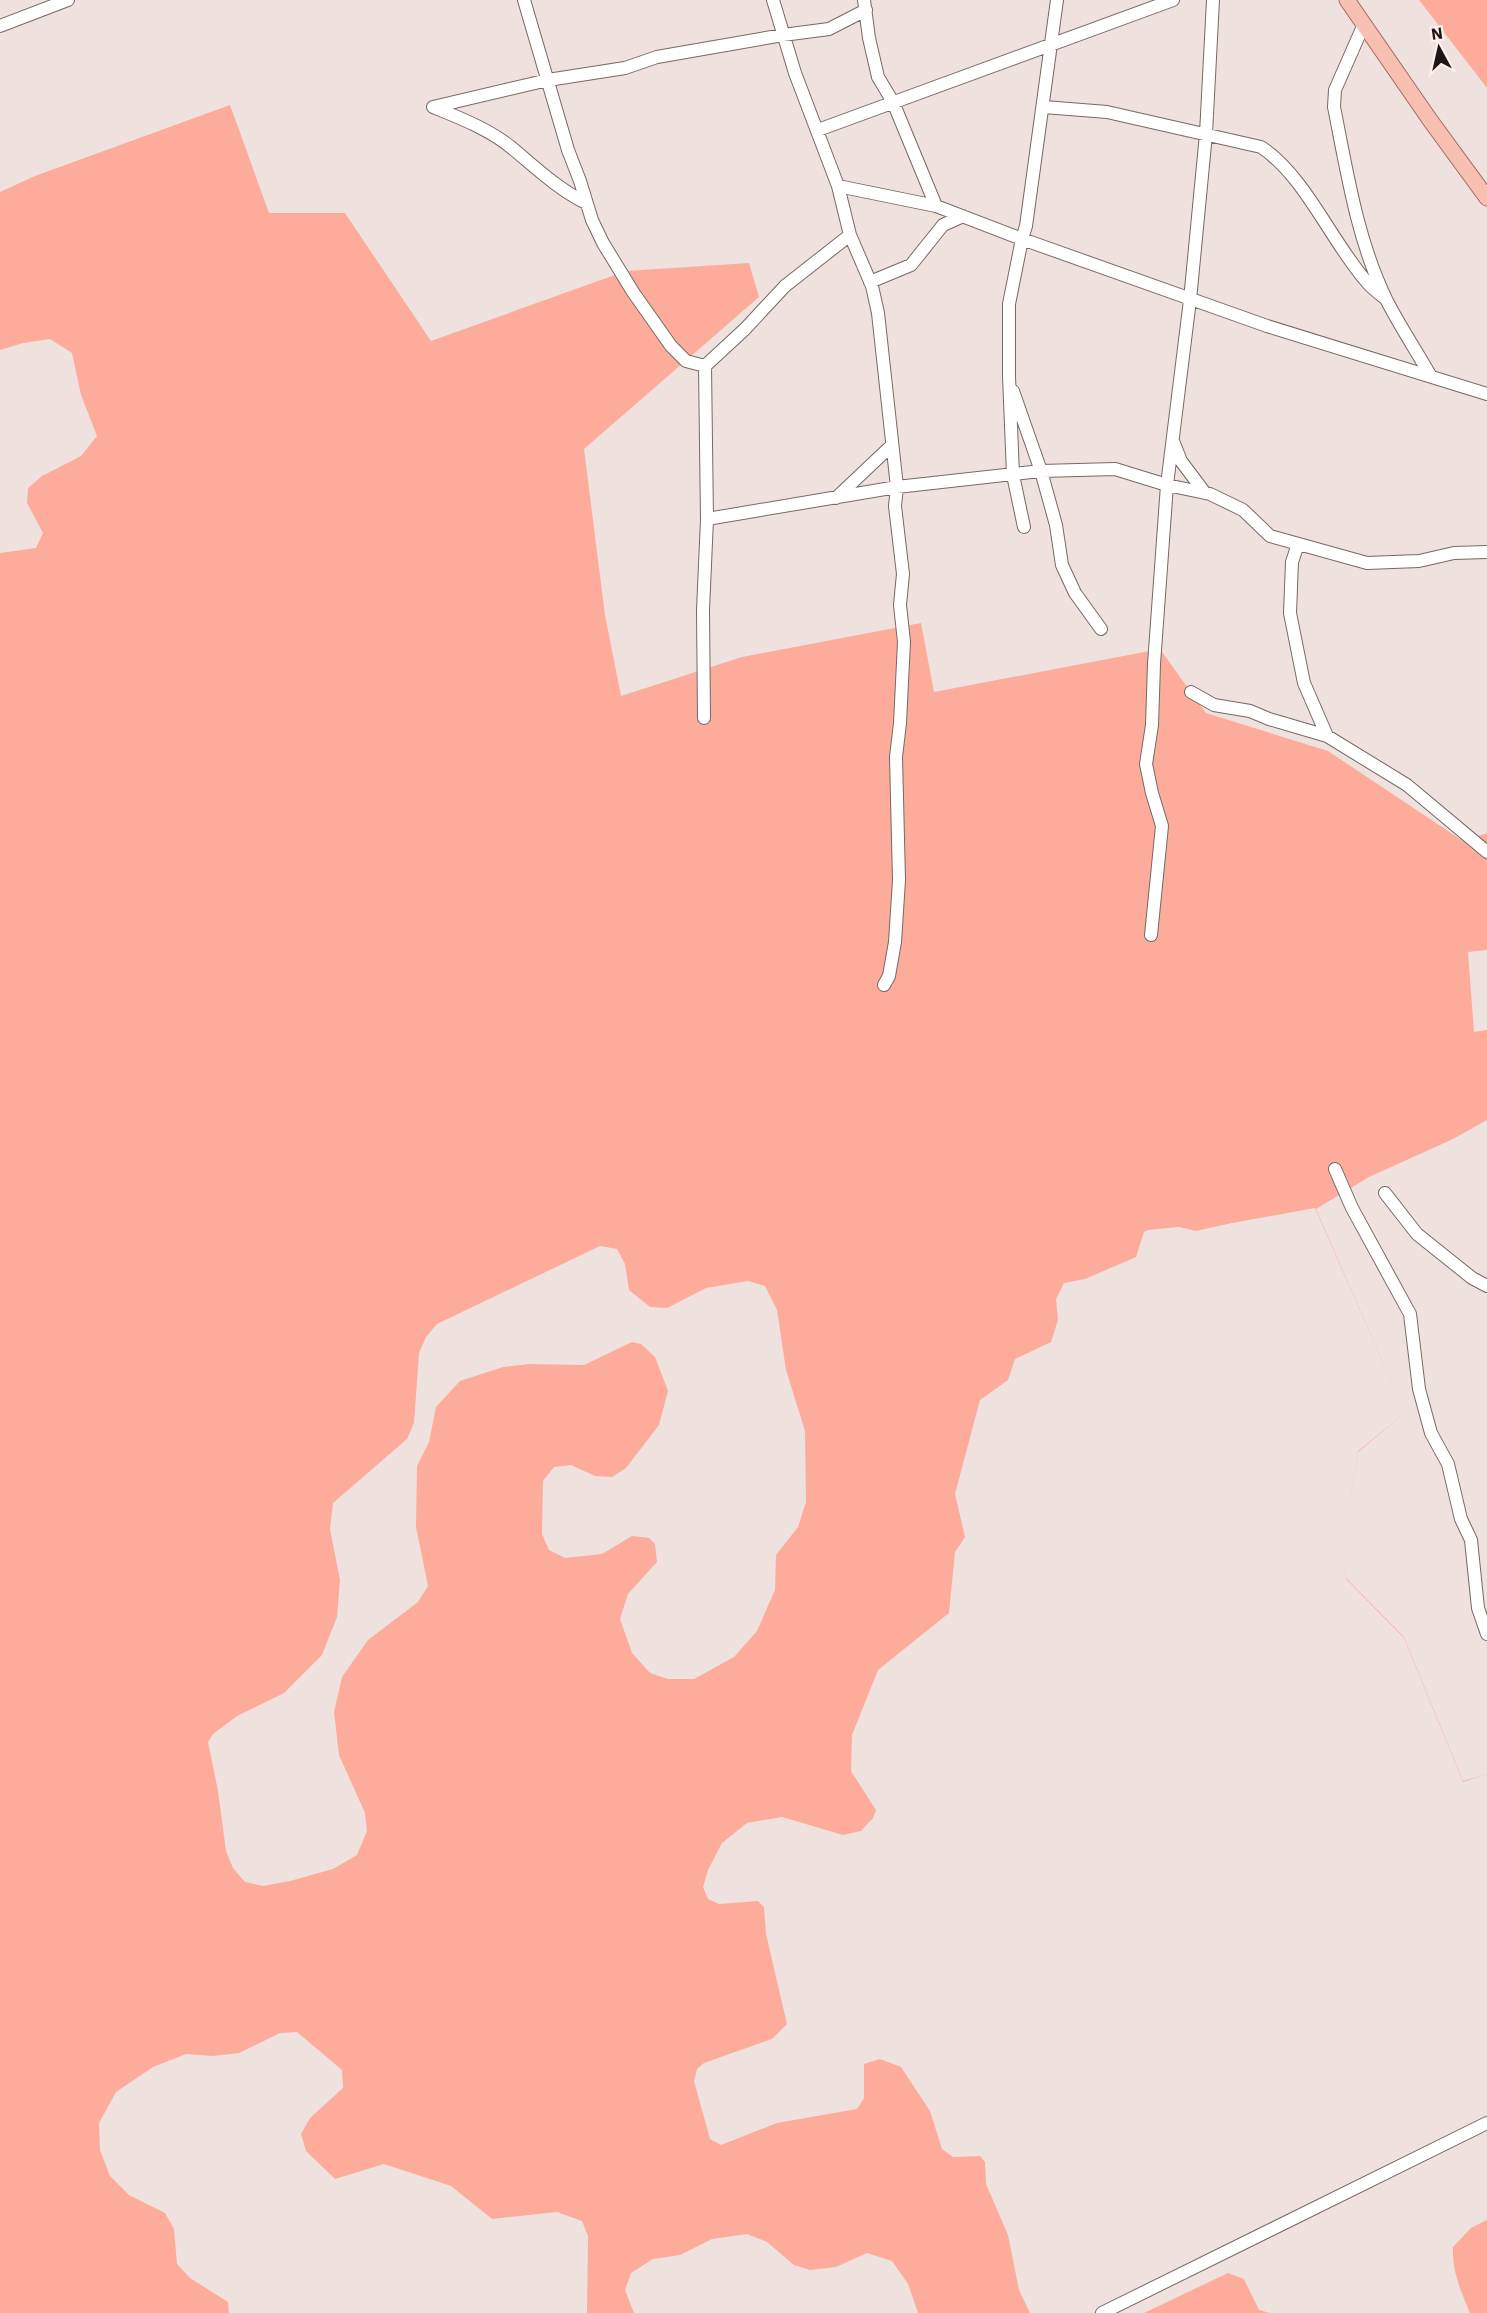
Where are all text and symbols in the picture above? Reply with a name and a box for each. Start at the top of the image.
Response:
north arrow [1409,18,1469,78]
text: N [1430,22,1444,44]

